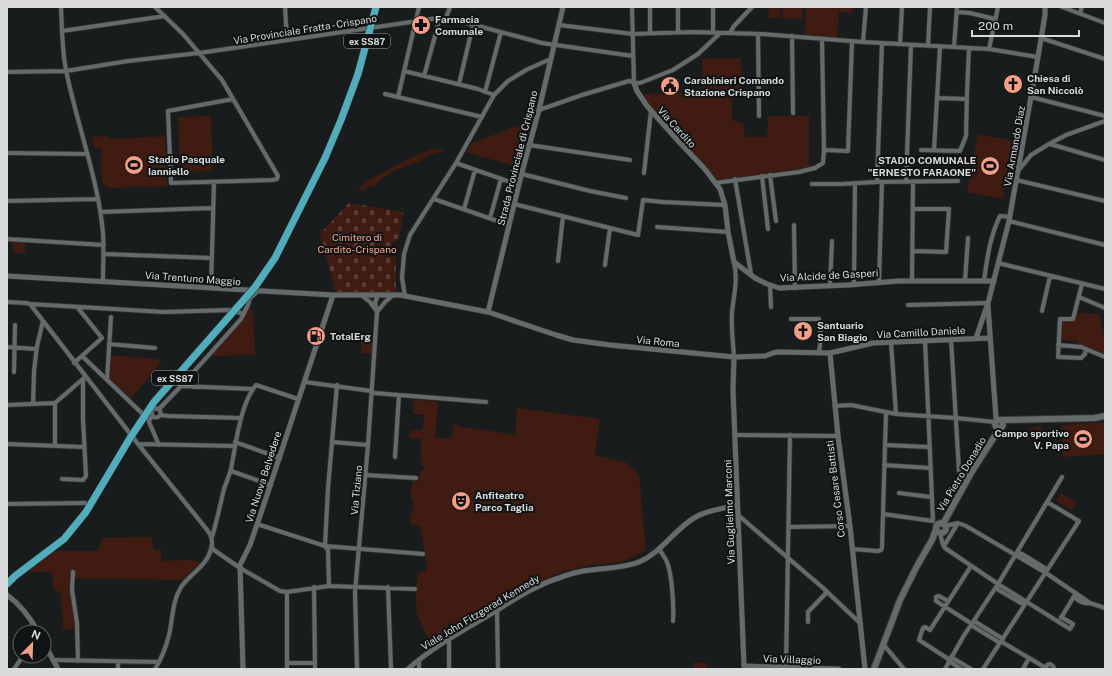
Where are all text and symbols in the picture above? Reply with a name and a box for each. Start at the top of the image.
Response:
street label: Via Provinciale Fratta - Crispano [232,12,378,46]
scale bar [972,12,1079,38]
place label: Farmacia Comunale [435,13,483,37]
pharmacy icon: Farmacia Comunale [410,14,432,36]
text: 200 m [978,19,1013,33]
road number: ex SS87 [344,34,390,48]
place label: Chiesa di San Niccolò [1027,72,1084,96]
church icon: Chiesa di San Niccolò [1002,73,1024,95]
place label: Carabinieri Comando Stazione Crispano [684,74,784,98]
public building icon: Carabinieri Comando Stazione Crispano [659,75,681,97]
street label: Strada Provinciale di Crispano [494,89,540,227]
street label: Via Cardito [655,104,699,150]
street label: Via Armando Diaz [1001,104,1027,187]
place label: Stadio Pasquale Ianniello [148,153,225,177]
sports icon: Stadio Pasquale Ianniello [123,154,145,176]
place label: STADIO COMUNALE "ERNESTO FARAONE" [868,154,976,178]
sports icon: STADIO COMUNALE "ERNESTO FARAONE" [979,155,1001,177]
park label: Cimitero di Cardito-Crispano [317,231,397,255]
street label: Via Alcide de Gasperi [779,266,879,284]
street label: Via Trentuno Maggio [145,269,242,287]
place label: Santuario San Biagio [817,319,868,343]
church icon: Santuario San Biagio [792,320,814,342]
street label: Via Camillo Daniele [876,324,966,340]
fuel station icon: TotalErg [305,325,327,347]
place label: TotalErg [330,330,371,342]
street label: Via Roma [636,333,680,349]
road number: ex SS87 [152,371,198,385]
place label: Campo sportivo V. Papa [994,427,1069,451]
sports icon: Campo sportivo V. Papa [1072,428,1094,450]
street label: Via Nuova Belvedere [242,429,284,524]
street label: Via Pietro Donadio [934,434,988,514]
street label: Corso Cesare Battisti [823,440,847,538]
street label: Via Guglielmo Marconi [721,459,737,565]
street label: Via Tiziano [348,464,364,515]
place label: Anfiteatro Parco Taglia [475,489,534,513]
theatre icon: Anfiteatro Parco Taglia [450,490,472,512]
street label: Viale John Fitzgerad Kennedy [419,571,542,652]
north arrow [12,624,52,664]
text: N [30,628,42,642]
street label: Via Villaggio [763,652,822,666]

